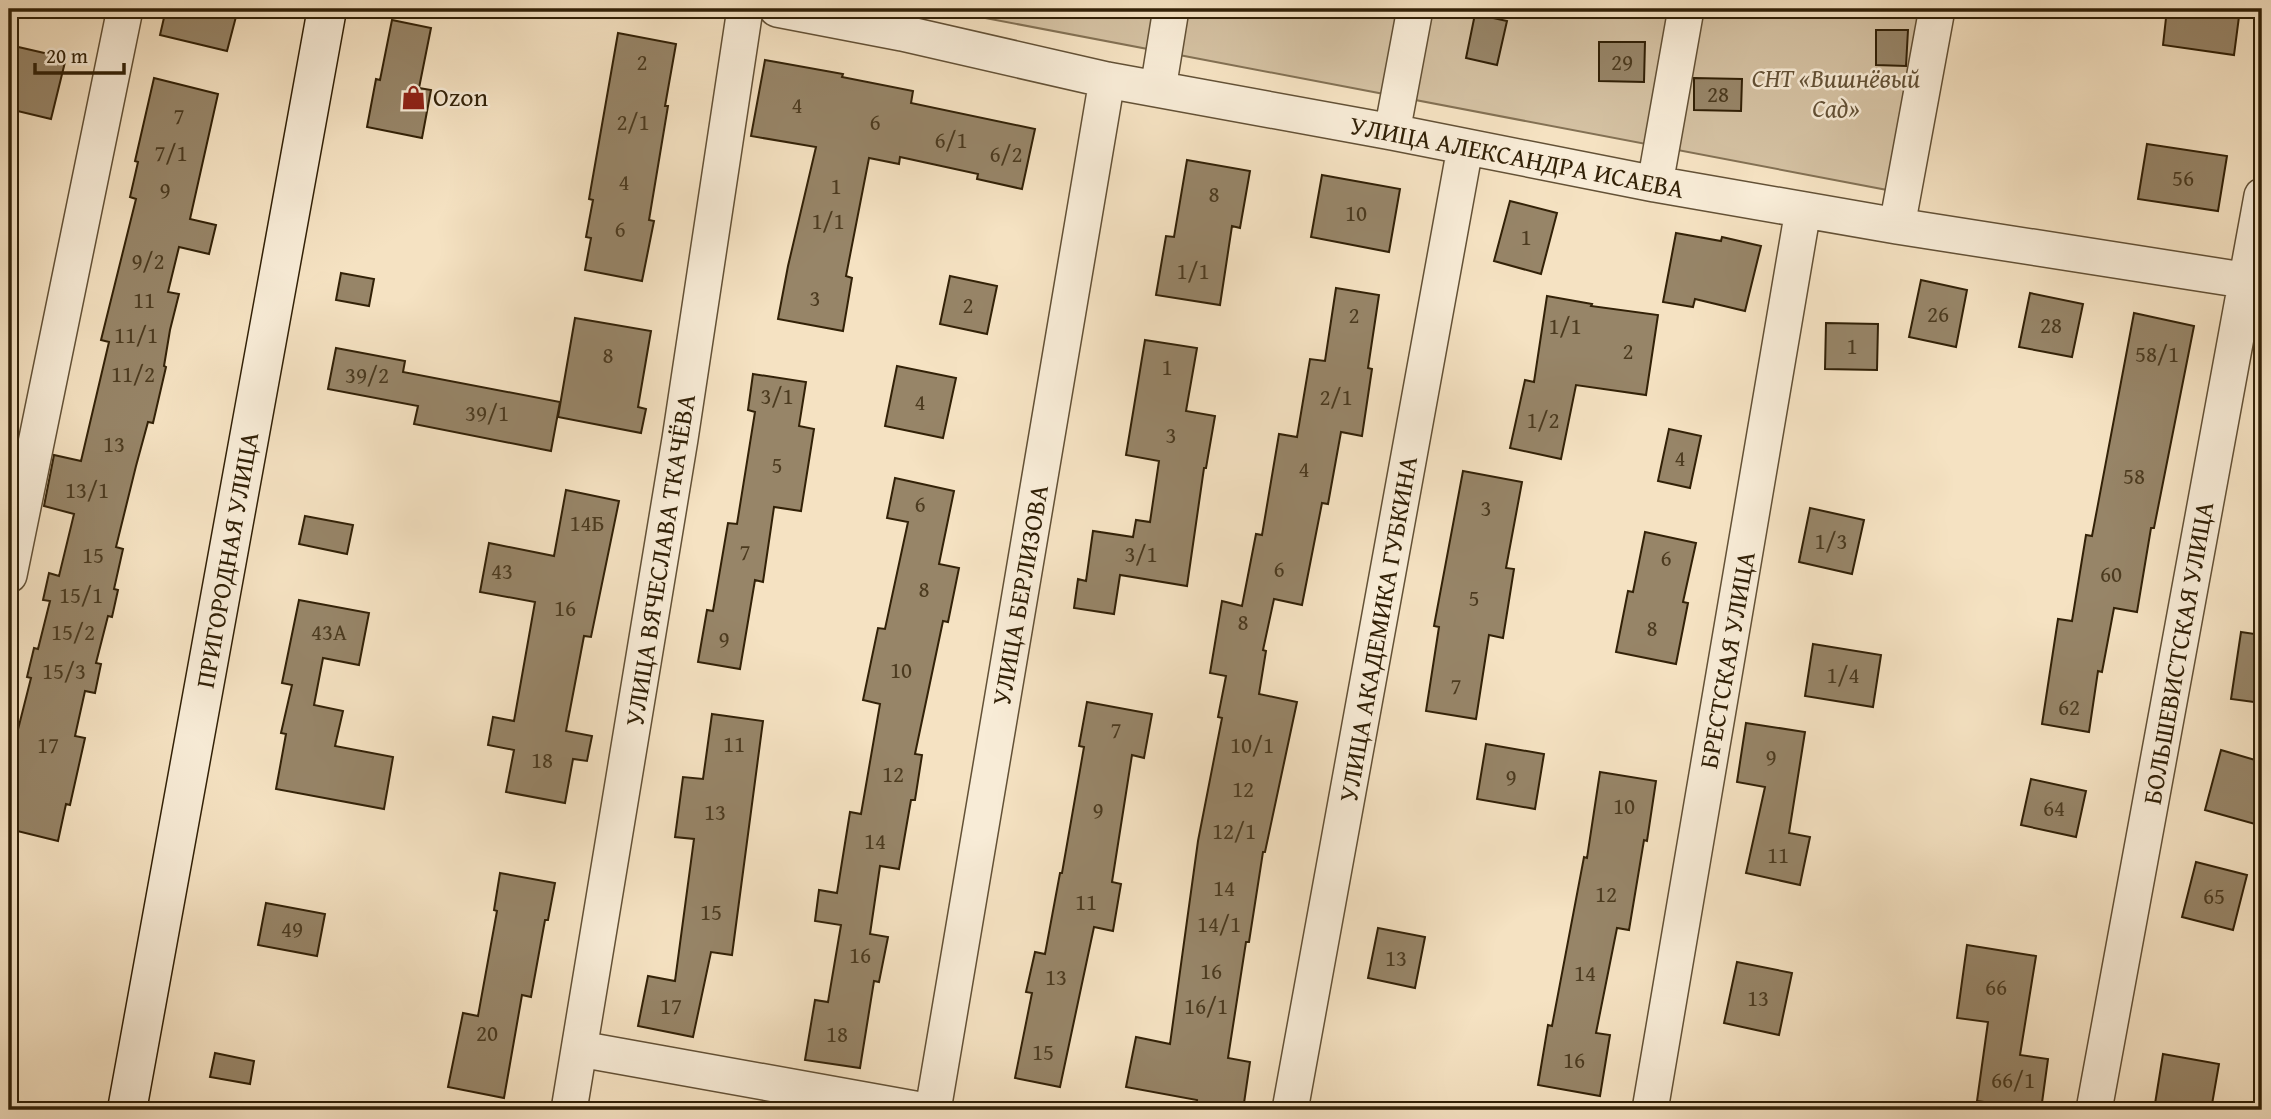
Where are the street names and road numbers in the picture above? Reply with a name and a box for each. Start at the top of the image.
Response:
street label: УЛИЦА АЛЕКСАНДРА ИСАЕВА [1347,105,1688,208]
street label: УЛИЦА ВЯЧЕСЛАВА ТКАЧЁВА [614,391,705,729]
street label: ПРИГОРОДНАЯ УЛИЦА [185,429,268,691]
street label: УЛИЦА АКАДЕМИКА ГУБКИНА [1328,453,1427,805]
street label: УЛИЦА БЕРЛИЗОВА [981,481,1058,708]
street label: БОЛЬШЕВИСТСКАЯ УЛИЦА [2132,498,2223,807]
street label: БРЕСТСКАЯ УЛИЦА [1688,548,1765,772]

